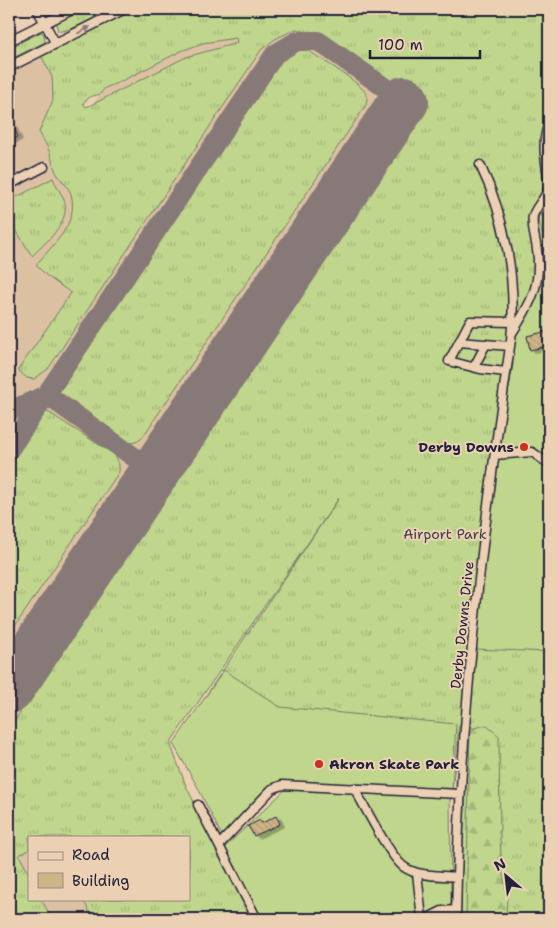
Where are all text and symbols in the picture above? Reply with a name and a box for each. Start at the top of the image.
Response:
one-way arrow [76,26,91,34]
scale bar [370,28,480,60]
text: 100 m [378,35,423,55]
place label: Derby Downs [418,438,514,456]
marker: Derby Downs [518,441,530,453]
park label: Airport Park [403,525,487,543]
street label: Derby Downs Drive [446,560,478,690]
place label: Akron Skate Park [329,755,459,773]
marker: Akron Skate Park [313,758,325,770]
legend [28,836,190,900]
text: Road [72,845,110,865]
north arrow [480,850,530,900]
text: N [491,854,509,875]
text: Building [72,871,129,891]

